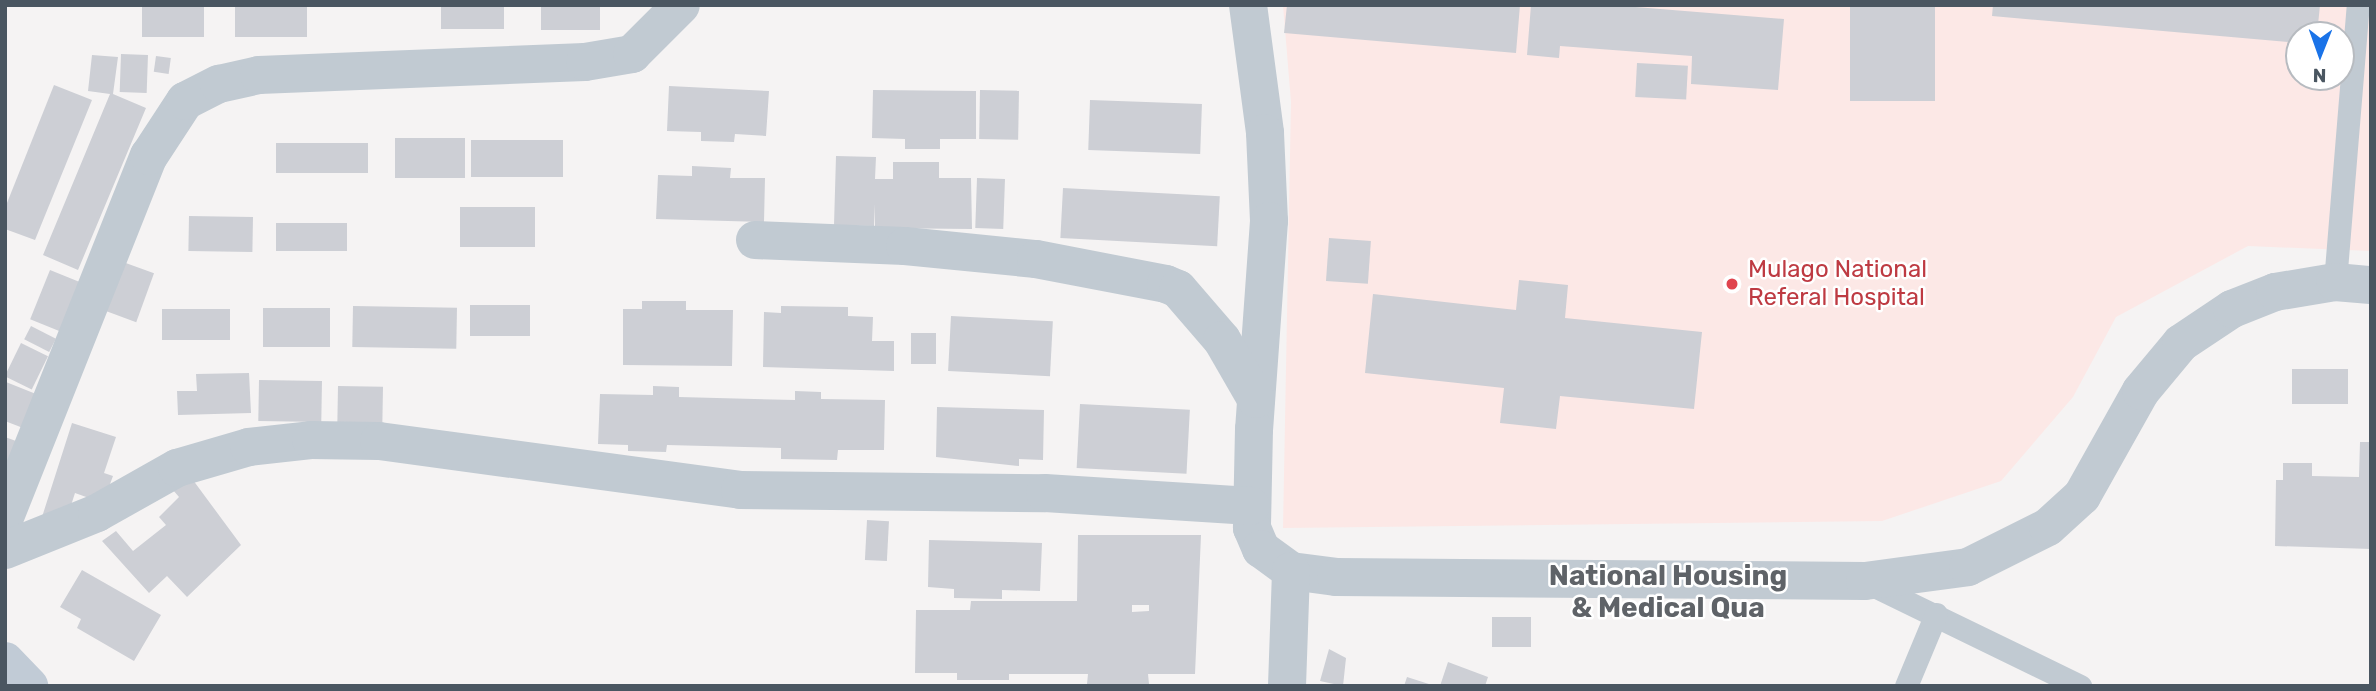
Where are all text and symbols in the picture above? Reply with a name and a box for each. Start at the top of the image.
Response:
north arrow [2285,21,2355,91]
text: N [2313,64,2327,87]
place label: Mulago National Referal Hospital [1748,256,1927,312]
marker: Mulago National Referal Hospital [1722,274,1742,294]
district label: National Housing & Medical Qua [1549,559,1787,625]

